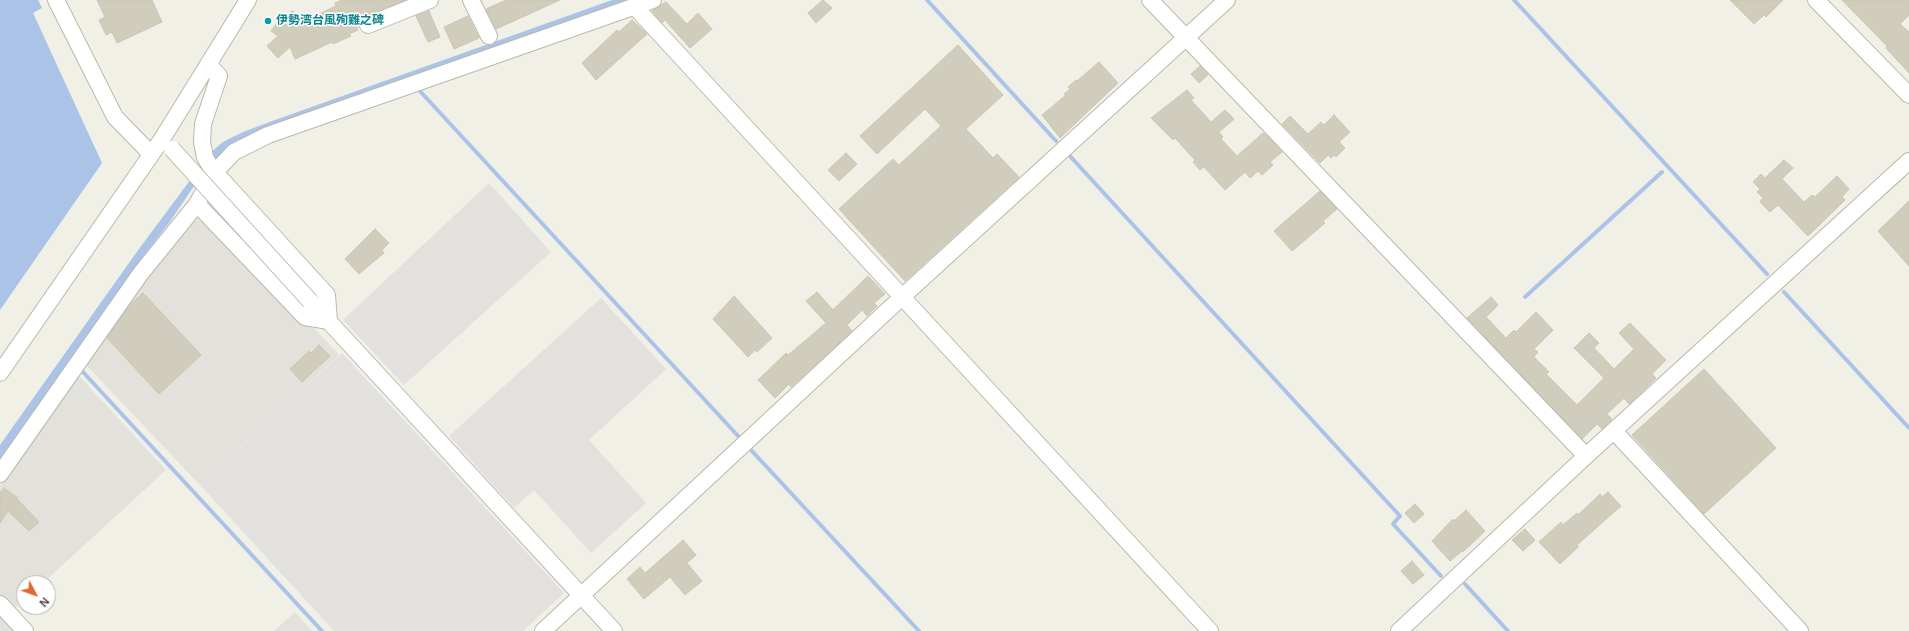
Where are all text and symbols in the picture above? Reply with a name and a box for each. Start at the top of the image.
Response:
place label: 伊勢湾台風殉難之碑 [276,14,384,28]
marker: 伊勢湾台風殉難之碑 [263,16,273,26]
north arrow [16,575,56,615]
text: N [37,595,51,609]

